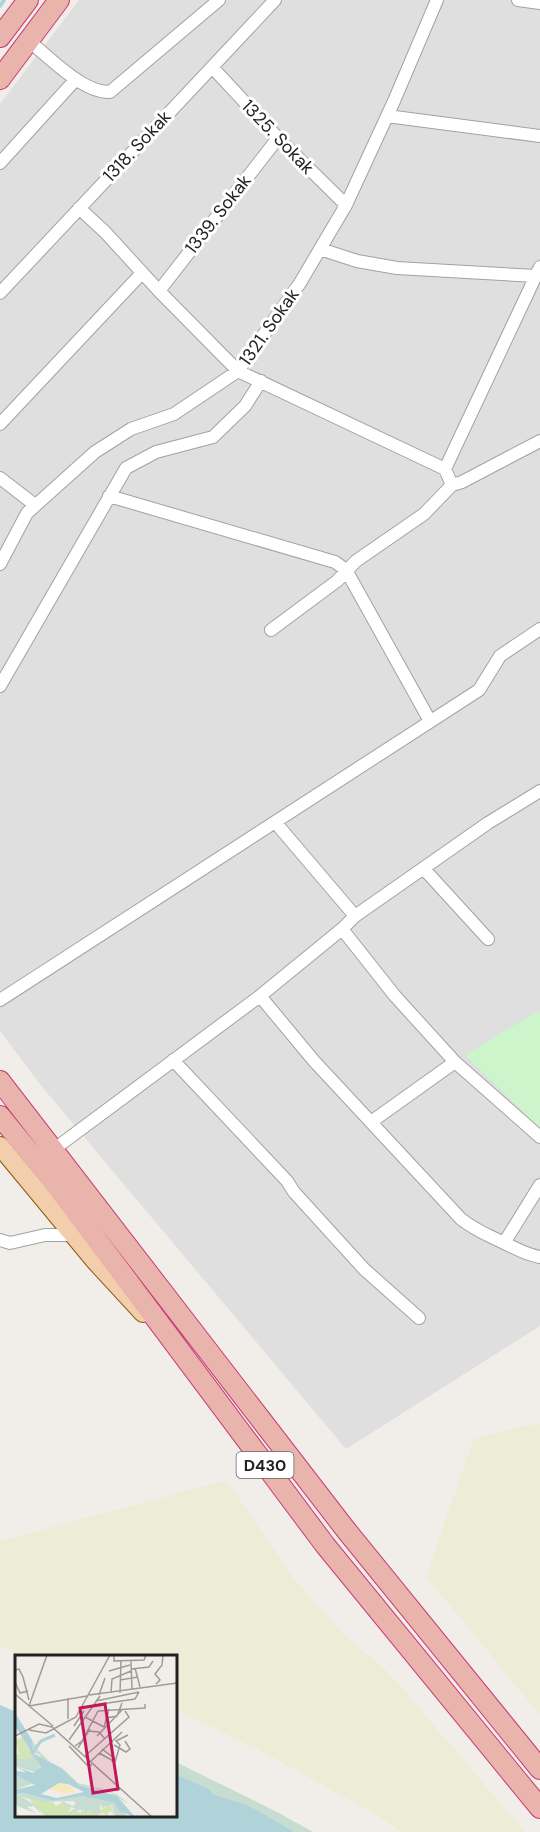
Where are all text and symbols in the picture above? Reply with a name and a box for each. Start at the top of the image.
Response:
street label: 1325. Sokak [236,95,320,179]
street label: 1318. Sokak [98,105,176,187]
street label: 1339. Sokak [179,169,257,259]
street label: 1321. Sokak [233,283,305,371]
road number: D430 [236,1452,294,1478]
inset map [15,1655,177,1817]

